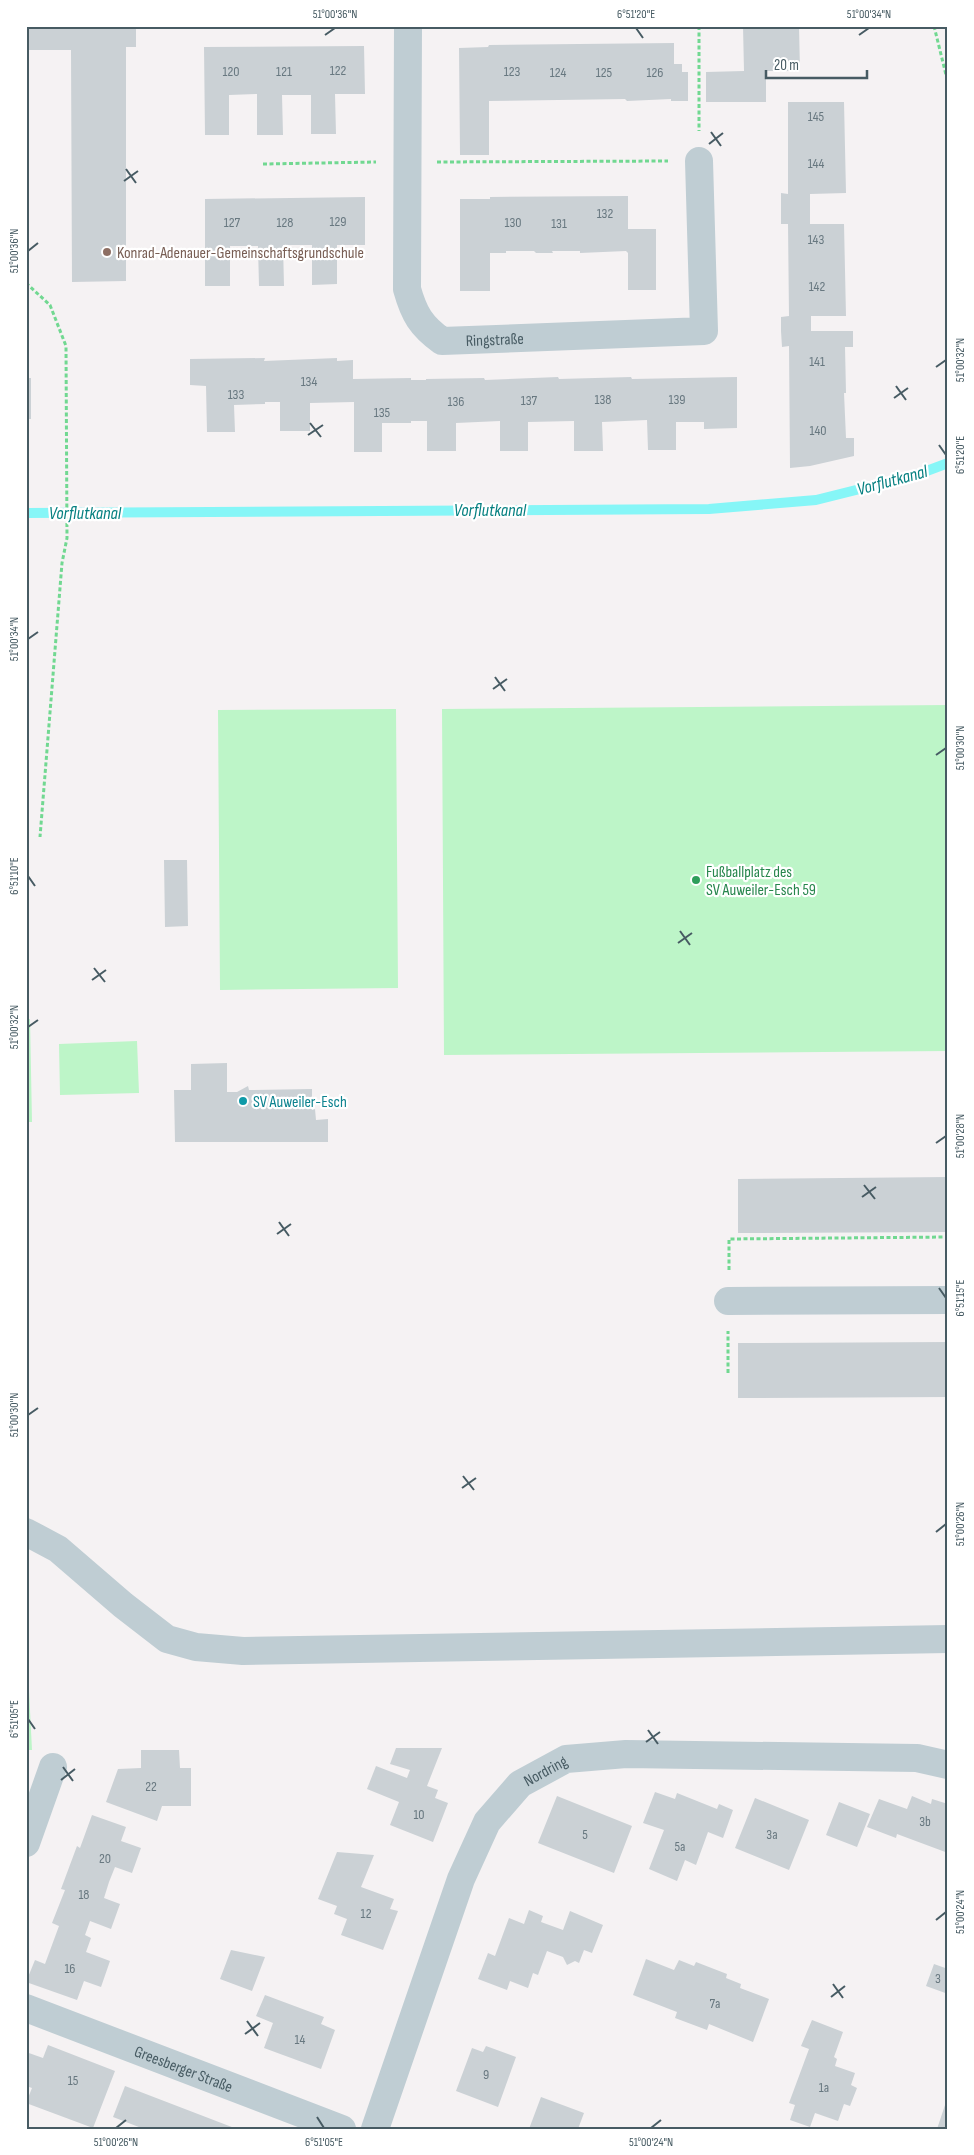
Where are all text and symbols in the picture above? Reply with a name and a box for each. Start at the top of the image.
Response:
text: 51°00'36"N [313,7,357,22]
text: 6°51'20"E [617,7,655,22]
text: 51°00'34"N [847,7,891,22]
scale bar [766,48,868,80]
text: 20 m [774,56,799,75]
house number: 122 [330,62,347,79]
house number: 120 [222,63,240,80]
house number: 121 [276,63,292,80]
house number: 123 [504,63,520,80]
house number: 124 [550,64,566,81]
house number: 125 [596,64,613,81]
house number: 126 [647,64,663,81]
house number: 145 [808,108,825,125]
house number: 144 [808,155,824,172]
house number: 132 [597,205,613,222]
house number: 129 [329,213,347,230]
house number: 127 [224,214,241,231]
house number: 128 [277,214,293,231]
house number: 130 [504,214,522,231]
house number: 131 [551,215,567,232]
text: 51°00'36"N [7,229,22,273]
house number: 143 [808,231,824,248]
place label: Konrad-Adenauer-Gemeinschaftsgrundschule [117,244,364,263]
marker: Konrad-Adenauer-Gemeinschaftsgrundschule [101,246,113,258]
house number: 142 [809,278,826,295]
street label: Ringstraße [465,330,524,351]
text: 51°00'32"N [953,338,968,382]
house number: 141 [809,353,825,370]
house number: 134 [301,373,317,390]
house number: 133 [228,386,244,403]
house number: 138 [595,391,611,408]
house number: 139 [669,391,685,408]
house number: 137 [521,392,538,409]
house number: 136 [448,393,464,410]
house number: 135 [374,404,391,421]
house number: 140 [810,422,827,439]
text: 6°51'20"E [953,436,968,474]
water label: Vorflutkanal [855,461,930,500]
water label: Vorflutkanal [454,500,527,521]
water label: Vorflutkanal [49,503,122,524]
text: 51°00'34"N [7,617,22,661]
text: 51°00'30"N [953,726,968,770]
text: 6°51'10"E [7,857,22,895]
place label: Fußballplatz des SV Auweiler-Esch 59 [706,863,816,900]
marker: Fußballplatz des SV Auweiler-Esch 59 [690,874,702,886]
text: 51°00'32"N [7,1005,22,1049]
place label: SV Auweiler-Esch [253,1093,347,1112]
marker: SV Auweiler-Esch [237,1095,249,1107]
text: 51°00'28"N [953,1114,968,1158]
text: 6°51'15"E [953,1279,968,1316]
text: 51°00'30"N [7,1393,22,1437]
text: 51°00'26"N [953,1502,968,1546]
text: 6°51'05"E [7,1700,22,1738]
street label: Nordring [521,1752,571,1791]
house number: 22 [145,1778,157,1795]
house number: 10 [413,1806,425,1823]
house number: 3b [919,1813,931,1830]
house number: 5 [582,1826,588,1843]
house number: 3a [766,1826,778,1843]
house number: 5a [674,1838,686,1855]
house number: 20 [99,1850,111,1867]
house number: 18 [78,1886,90,1903]
text: 51°00'24"N [953,1890,968,1934]
house number: 12 [361,1905,372,1922]
house number: 16 [64,1960,76,1977]
house number: 3 [935,1970,941,1987]
house number: 7a [710,1995,720,2012]
house number: 14 [295,2031,306,2048]
street label: Greesberger Straße [132,2042,235,2097]
house number: 9 [483,2066,489,2083]
house number: 15 [68,2072,79,2089]
house number: 1a [819,2079,829,2096]
text: 51°00'26"N [94,2135,138,2150]
text: 6°51'05"E [305,2135,343,2150]
text: 51°00'24"N [629,2135,673,2150]

